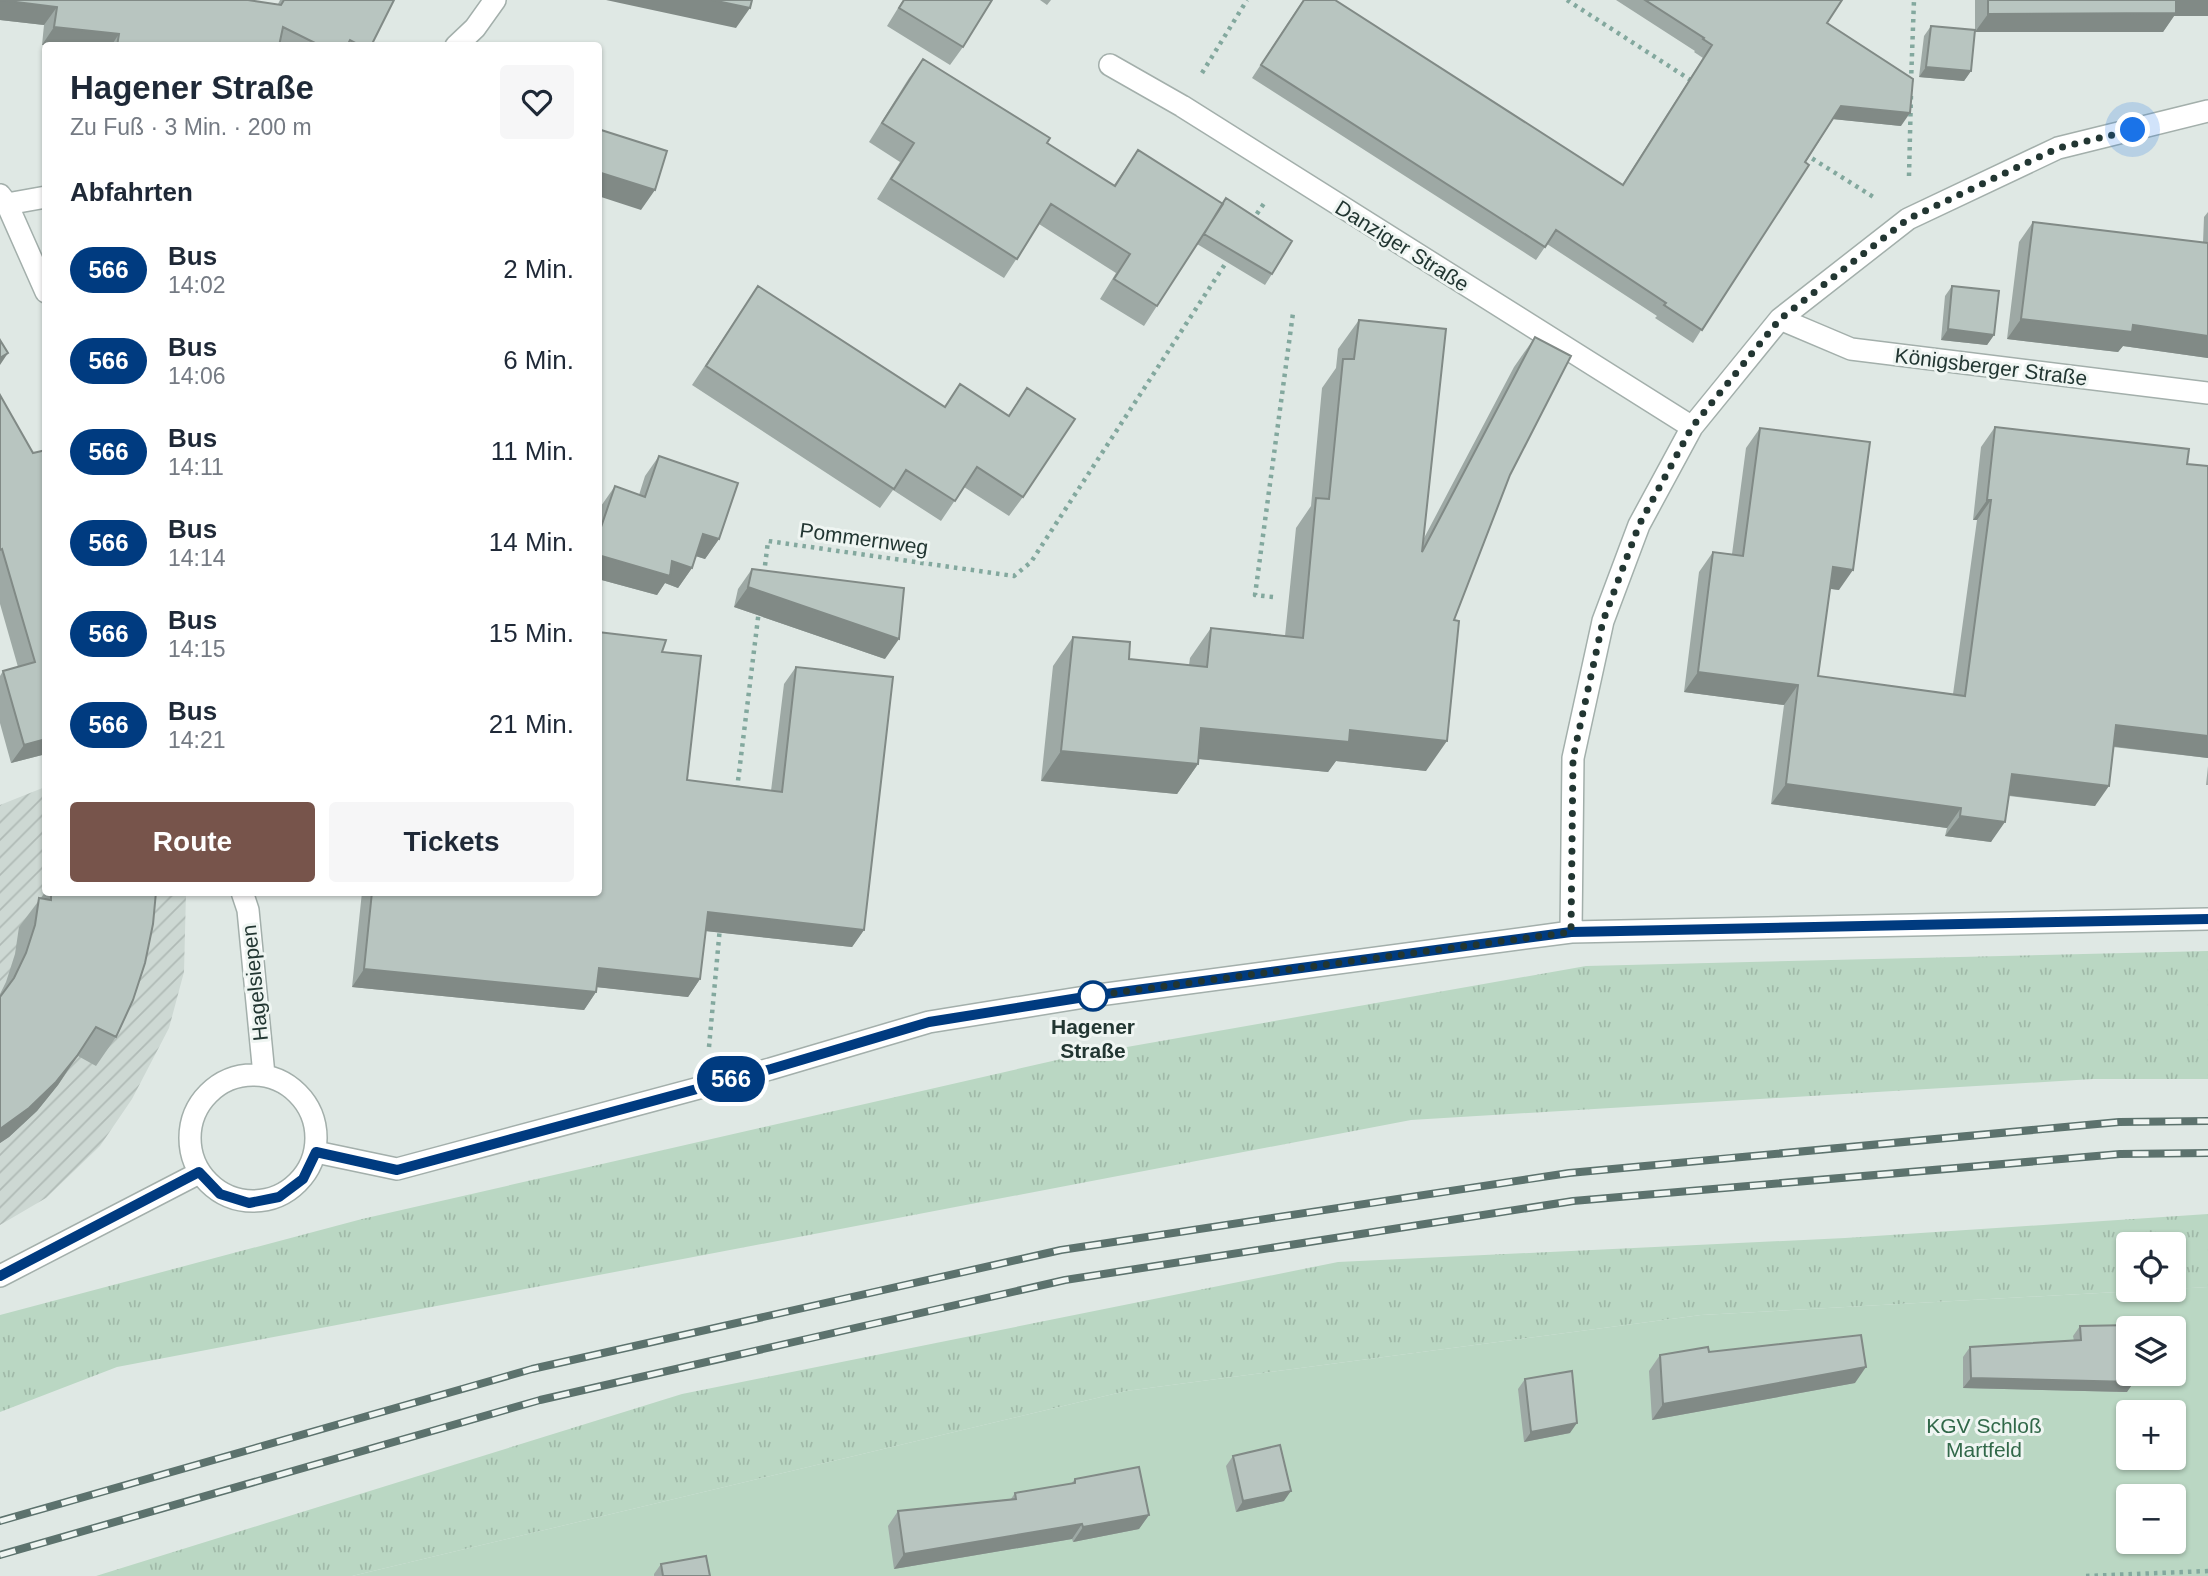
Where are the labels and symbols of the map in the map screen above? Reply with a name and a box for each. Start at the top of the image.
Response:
your location [2115,112,2150,147]
street label: Danziger Straße [1331,195,1473,296]
street label: Königsberger Straße [1893,343,2089,390]
street label: Pommernweg [798,518,930,559]
street label: Hagelsiepen [237,924,272,1042]
marker: Hagener Straße [1078,981,1108,1011]
place label: Hagener Straße [1051,1015,1135,1062]
line badge: 566 [691,1056,771,1102]
park label: KGV Schloß Martfeld [1926,1414,2042,1461]

